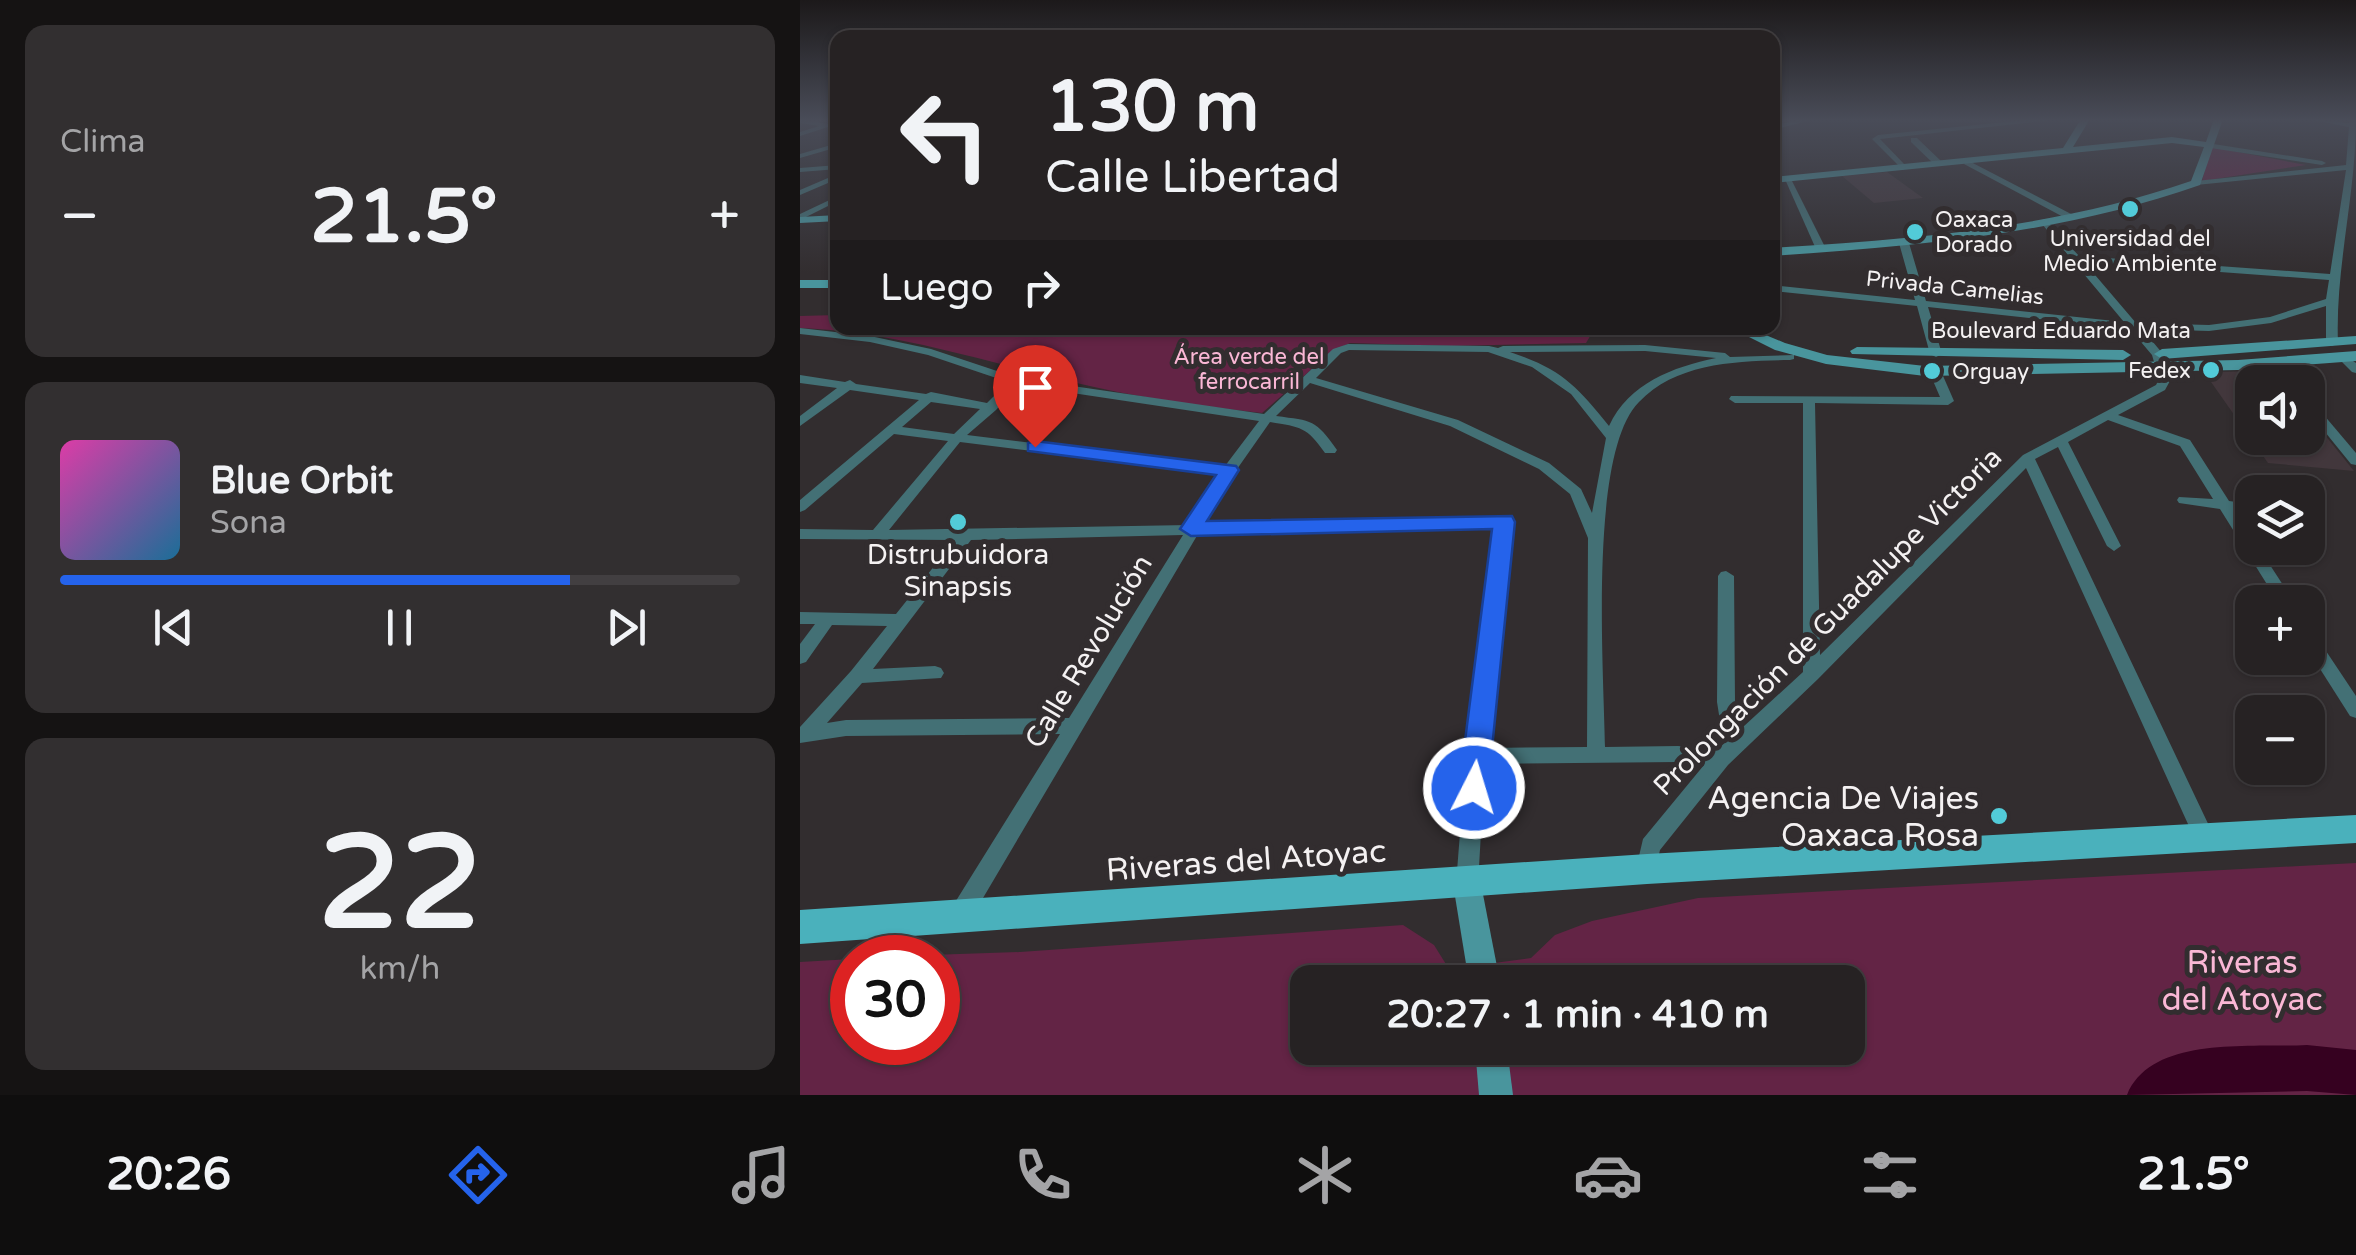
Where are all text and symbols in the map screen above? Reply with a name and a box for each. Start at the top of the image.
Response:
text: 130 m [1045,66,1259,150]
icon: left [880,70,1010,200]
text: Clima [60,123,146,161]
text: Calle Libertad [1045,151,1340,205]
text: 21.5° [310,172,498,262]
text: − [60,184,99,250]
text: + [709,184,740,250]
marker: Universidad del Medio Ambiente [2119,198,2141,220]
place label: Oaxaca Dorado [1935,207,2013,258]
marker: Oaxaca Dorado [1904,221,1926,243]
place label: Universidad del Medio Ambiente [2043,226,2217,277]
icon: right [1014,260,1069,315]
text: Luego [880,265,994,311]
street label: Privada Camelias [1865,266,2045,310]
street label: Boulevard Eduardo Mata [1931,318,2191,344]
park label: Área verde del ferrocarril [1174,343,1324,395]
pin [993,345,1078,448]
place label: Fedex [2128,358,2191,384]
place label: Orguay [1952,359,2029,385]
marker: Fedex [2200,359,2222,381]
icon: arrive [1008,360,1063,415]
marker: Orguay [1921,360,1943,382]
map controls [2235,365,2325,785]
button: sound [2235,365,2325,455]
street label: Prolongación de Guadalupe Victoria [1646,440,2009,803]
text: Blue Orbit [210,458,393,504]
button: layers [2235,475,2325,565]
text: Sona [210,504,287,542]
marker: Distrubuidora Sinapsis [947,511,969,533]
place label: Distrubuidora Sinapsis [867,538,1049,604]
street label: Calle Revolución [1018,549,1160,754]
button: + [2235,585,2325,675]
icon: previous [146,600,201,655]
icon: pause [372,600,427,655]
icon: next [599,600,654,655]
button: − [2235,695,2325,785]
position arrow [1422,736,1526,840]
place label: Agencia De Viajes Oaxaca Rosa [1707,780,1979,855]
marker: Agencia De Viajes Oaxaca Rosa [1988,805,2010,827]
text: 22 [318,807,482,963]
street label: Riveras del Atoyac [1105,832,1387,890]
speed limit sign: 30 [830,935,960,1065]
park label: Riveras del Atoyac [2162,944,2323,1019]
text: km/h [360,950,440,988]
text: 20:27 · 1 min · 410 m [1386,992,1769,1038]
icon: directions [443,1140,513,1210]
icon: music [726,1140,796,1210]
icon: phone [1008,1140,1078,1210]
icon: climate [1290,1140,1360,1210]
icon: car [1573,1140,1643,1210]
icon: filters [1855,1140,1925,1210]
text: 20:26 [106,1148,231,1202]
text: 21.5° [2137,1148,2250,1202]

